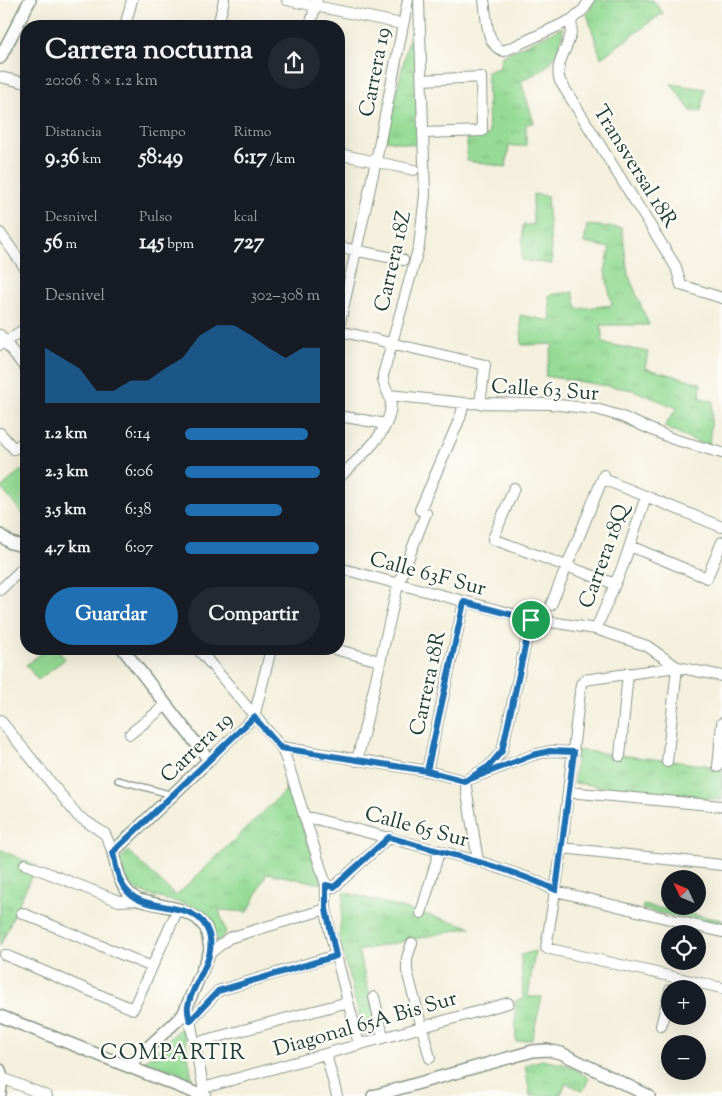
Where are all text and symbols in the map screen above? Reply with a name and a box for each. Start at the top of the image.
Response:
street label: Carrera 19 [353,25,399,120]
text: Carrera nocturna [45,31,253,71]
button: share [268,37,320,89]
text: 20:06 · 8 × 1.2 km [45,70,158,93]
street label: Transversal 18R [584,100,684,234]
text: Distancia [45,123,102,143]
text: Tiempo [139,123,186,143]
text: Ritmo [234,123,272,143]
text: 9.36 [45,143,79,173]
text: 58:49 [139,143,183,173]
text: 6:17 [234,143,267,173]
text: km [79,150,101,170]
text: /km [267,150,295,170]
text: Desnivel [45,208,98,228]
text: Pulso [139,208,172,228]
text: kcal [234,208,258,228]
street label: Carrera 18Z [368,208,420,315]
text: 56 [45,228,63,258]
text: 145 [139,228,164,258]
text: 727 [234,228,264,258]
text: m [63,235,77,255]
text: bpm [164,235,194,255]
text: Desnivel [45,285,105,308]
text: 302–308 m [250,285,320,308]
street label: Calle 63 Sur [490,372,600,410]
text: 1.2 km [45,423,87,446]
text: 6:14 [125,423,150,446]
text: 2.3 km [45,461,88,484]
text: 6:06 [125,461,153,484]
street label: Carrera 18Q [572,498,638,613]
text: 3.5 km [45,499,86,522]
text: 6:38 [125,499,151,522]
text: 4.7 km [45,537,90,560]
text: 6:07 [125,537,153,560]
street label: Calle 63F Sur [366,545,489,605]
button: Guardar [45,587,178,645]
button: Compartir [188,587,320,645]
pin [510,599,552,641]
icon: arrive [517,606,545,634]
street label: Carrera 18R [403,628,455,739]
street label: Carrera 19 [154,706,240,791]
street label: Calle 65 Sur [361,800,472,856]
north arrow [661,870,706,915]
map controls [661,870,706,1080]
button: locate [661,925,706,970]
button: + [661,980,706,1025]
street label: Diagonal 65A Bis Sur [270,984,461,1065]
button: − [661,1035,706,1080]
district label: COMPARTIR [100,1038,246,1070]

